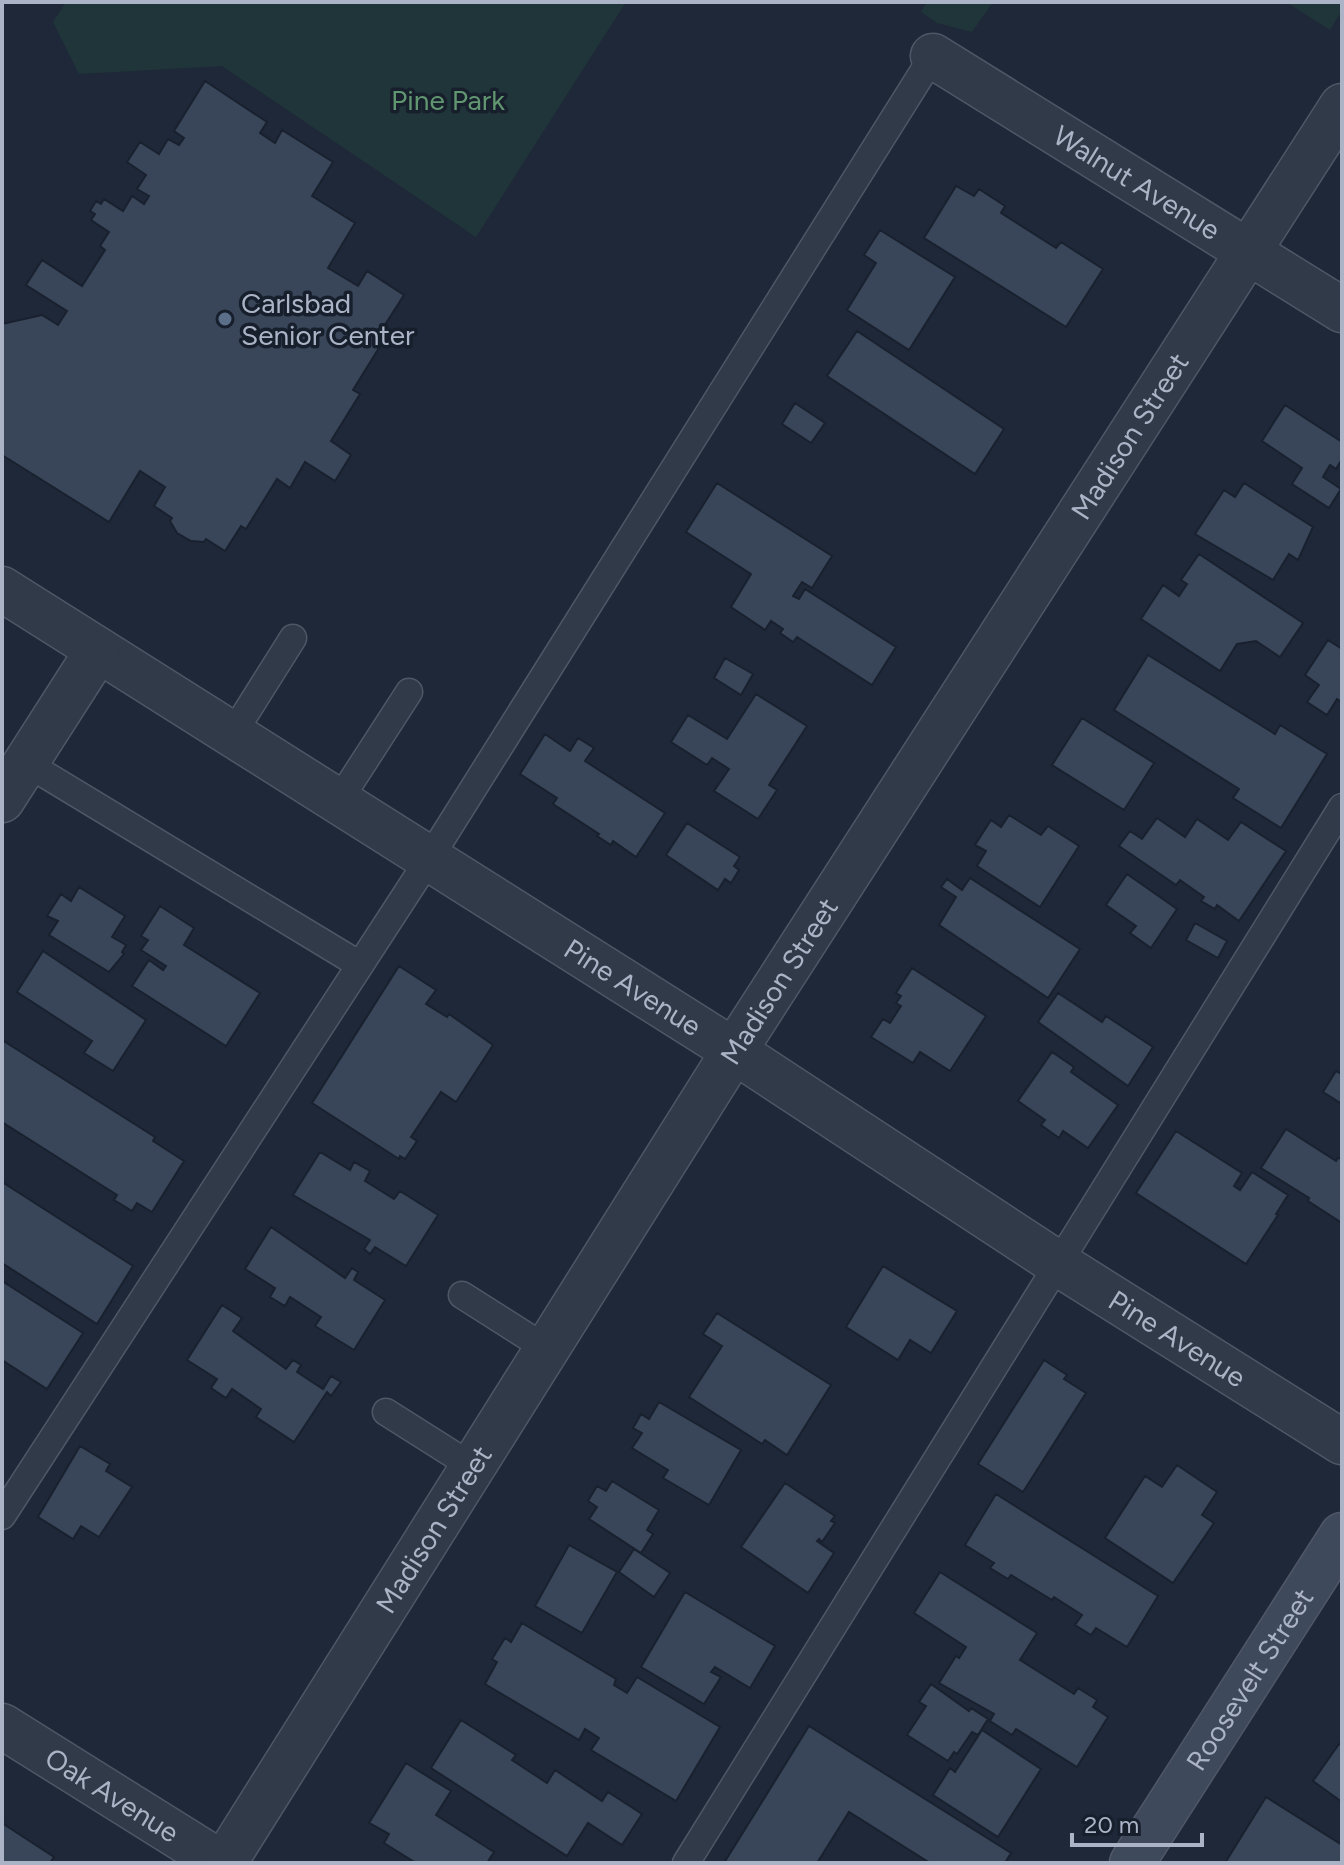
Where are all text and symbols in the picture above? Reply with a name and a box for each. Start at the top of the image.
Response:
park label: Pine Park [391,83,505,117]
street label: Walnut Avenue [1047,118,1226,247]
place label: Carlsbad Senior Center [241,286,415,352]
marker: Carlsbad Senior Center [216,310,234,328]
street label: Madison Street [1064,347,1196,526]
street label: Madison Street [713,891,845,1071]
street label: Pine Avenue [558,931,708,1043]
street label: Pine Avenue [1102,1283,1252,1394]
street label: Madison Street [368,1439,499,1619]
street label: Roosevelt Street [1179,1582,1320,1777]
street label: Oak Avenue [39,1740,185,1849]
scale bar [1072,1797,1202,1847]
text: 20 m [1084,1810,1139,1839]

